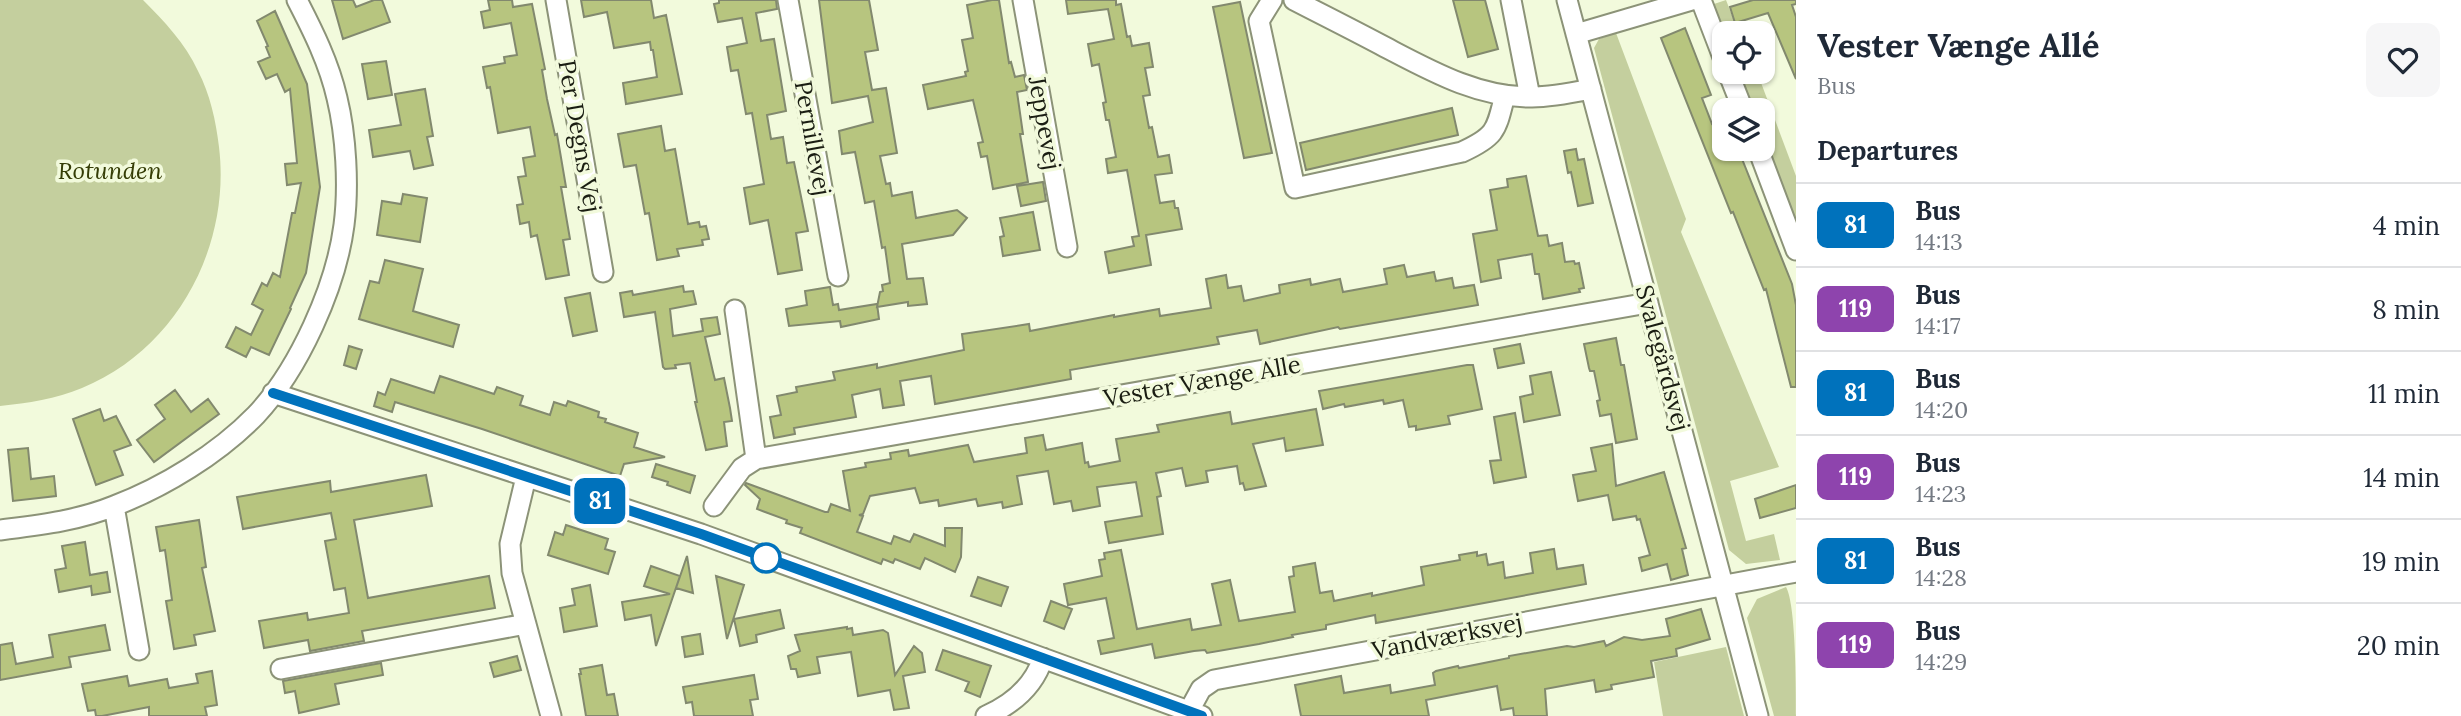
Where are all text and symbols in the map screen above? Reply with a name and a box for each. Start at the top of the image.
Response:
map controls [1712,21,1775,161]
button: locate [1712,21,1775,84]
button: heart [2366,23,2440,97]
text: Vester Vænge Allé [1817,24,2100,66]
street label: Per Degns Vej [551,57,609,215]
text: Bus [1817,71,1856,100]
street label: Jeppevej [1021,73,1068,172]
street label: Pernillevej [788,78,838,198]
button: layers [1712,98,1775,161]
text: Departures [1817,134,1958,167]
park label: Rotunden [58,155,163,186]
text: Bus [1915,194,1961,227]
text: 81 [1844,209,1867,240]
text: 4 min [2373,209,2440,242]
text: 14:13 [1915,227,1963,256]
text: Bus [1915,278,1961,311]
street label: Svalegårdsvej [1629,282,1697,434]
text: 119 [1839,293,1872,324]
text: 8 min [2372,293,2440,326]
text: 14:17 [1915,311,1961,340]
street label: Vester Vænge Alle [1100,348,1303,414]
text: Bus [1915,362,1961,395]
text: 81 [1844,377,1867,408]
text: 11 min [2368,377,2440,410]
text: 14:20 [1915,395,1968,424]
text: Bus [1915,446,1961,479]
text: 119 [1839,461,1872,492]
text: 14 min [2363,461,2440,494]
line badge: 81 [568,478,632,524]
text: 14:23 [1915,479,1966,508]
text: 81 [588,485,612,516]
text: Bus [1915,530,1961,563]
unlabelled marker [751,543,781,573]
text: 81 [1844,545,1867,576]
text: 19 min [2362,545,2440,578]
text: 14:28 [1915,563,1967,592]
street label: Vandværksvej [1368,606,1525,666]
text: Bus [1915,614,1961,647]
text: 119 [1839,629,1872,660]
text: 20 min [2357,629,2440,662]
text: 14:29 [1915,647,1967,676]

